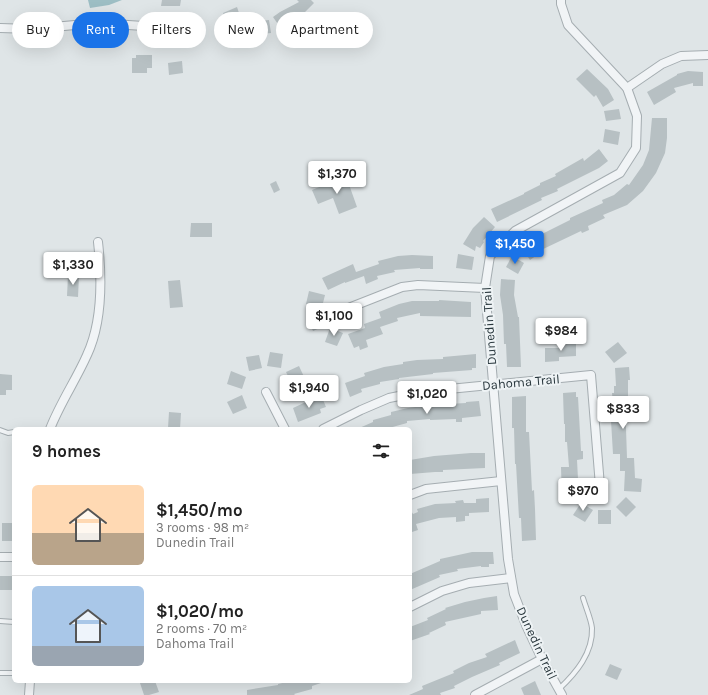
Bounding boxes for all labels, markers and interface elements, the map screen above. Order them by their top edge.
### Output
chip: Buy [12,12,64,48]
chip: Rent [72,12,129,48]
chip: Filters [137,12,206,48]
chip: New [214,12,268,48]
chip: Apartment [276,12,373,48]
pin: $1,370 [304,161,370,195]
text: $1,370 [317,166,357,181]
pin: $1,450 [482,231,548,265]
text: $1,450 [495,236,535,251]
pin: $1,330 [40,252,106,286]
text: $1,330 [52,257,94,272]
street label: Dunedin Trail [479,286,499,366]
pin: $1,100 [301,303,367,337]
text: $1,100 [315,308,353,323]
pin: $984 [537,318,585,352]
text: $984 [544,323,578,338]
street label: Dahoma Trail [481,371,561,393]
pin: $1,940 [276,375,342,409]
text: $1,940 [289,380,329,395]
pin: $1,020 [394,381,460,415]
text: $1,020 [406,386,448,401]
pin: $833 [599,396,647,430]
text: $833 [606,401,640,416]
icon: filters [370,440,392,462]
text: 9 homes [32,441,101,461]
pin: $970 [559,478,607,512]
text: $970 [567,483,599,498]
text: $1,450/mo [156,500,243,520]
icon: home [64,501,112,549]
text: 3 rooms · 98 m² [156,520,249,535]
text: Dunedin Trail [156,535,234,550]
text: $1,020/mo [156,601,244,621]
icon: home [64,602,112,650]
street label: Dunedin Trail [514,604,560,682]
text: 2 rooms · 70 m² [156,621,247,636]
text: Dahoma Trail [156,636,234,651]

